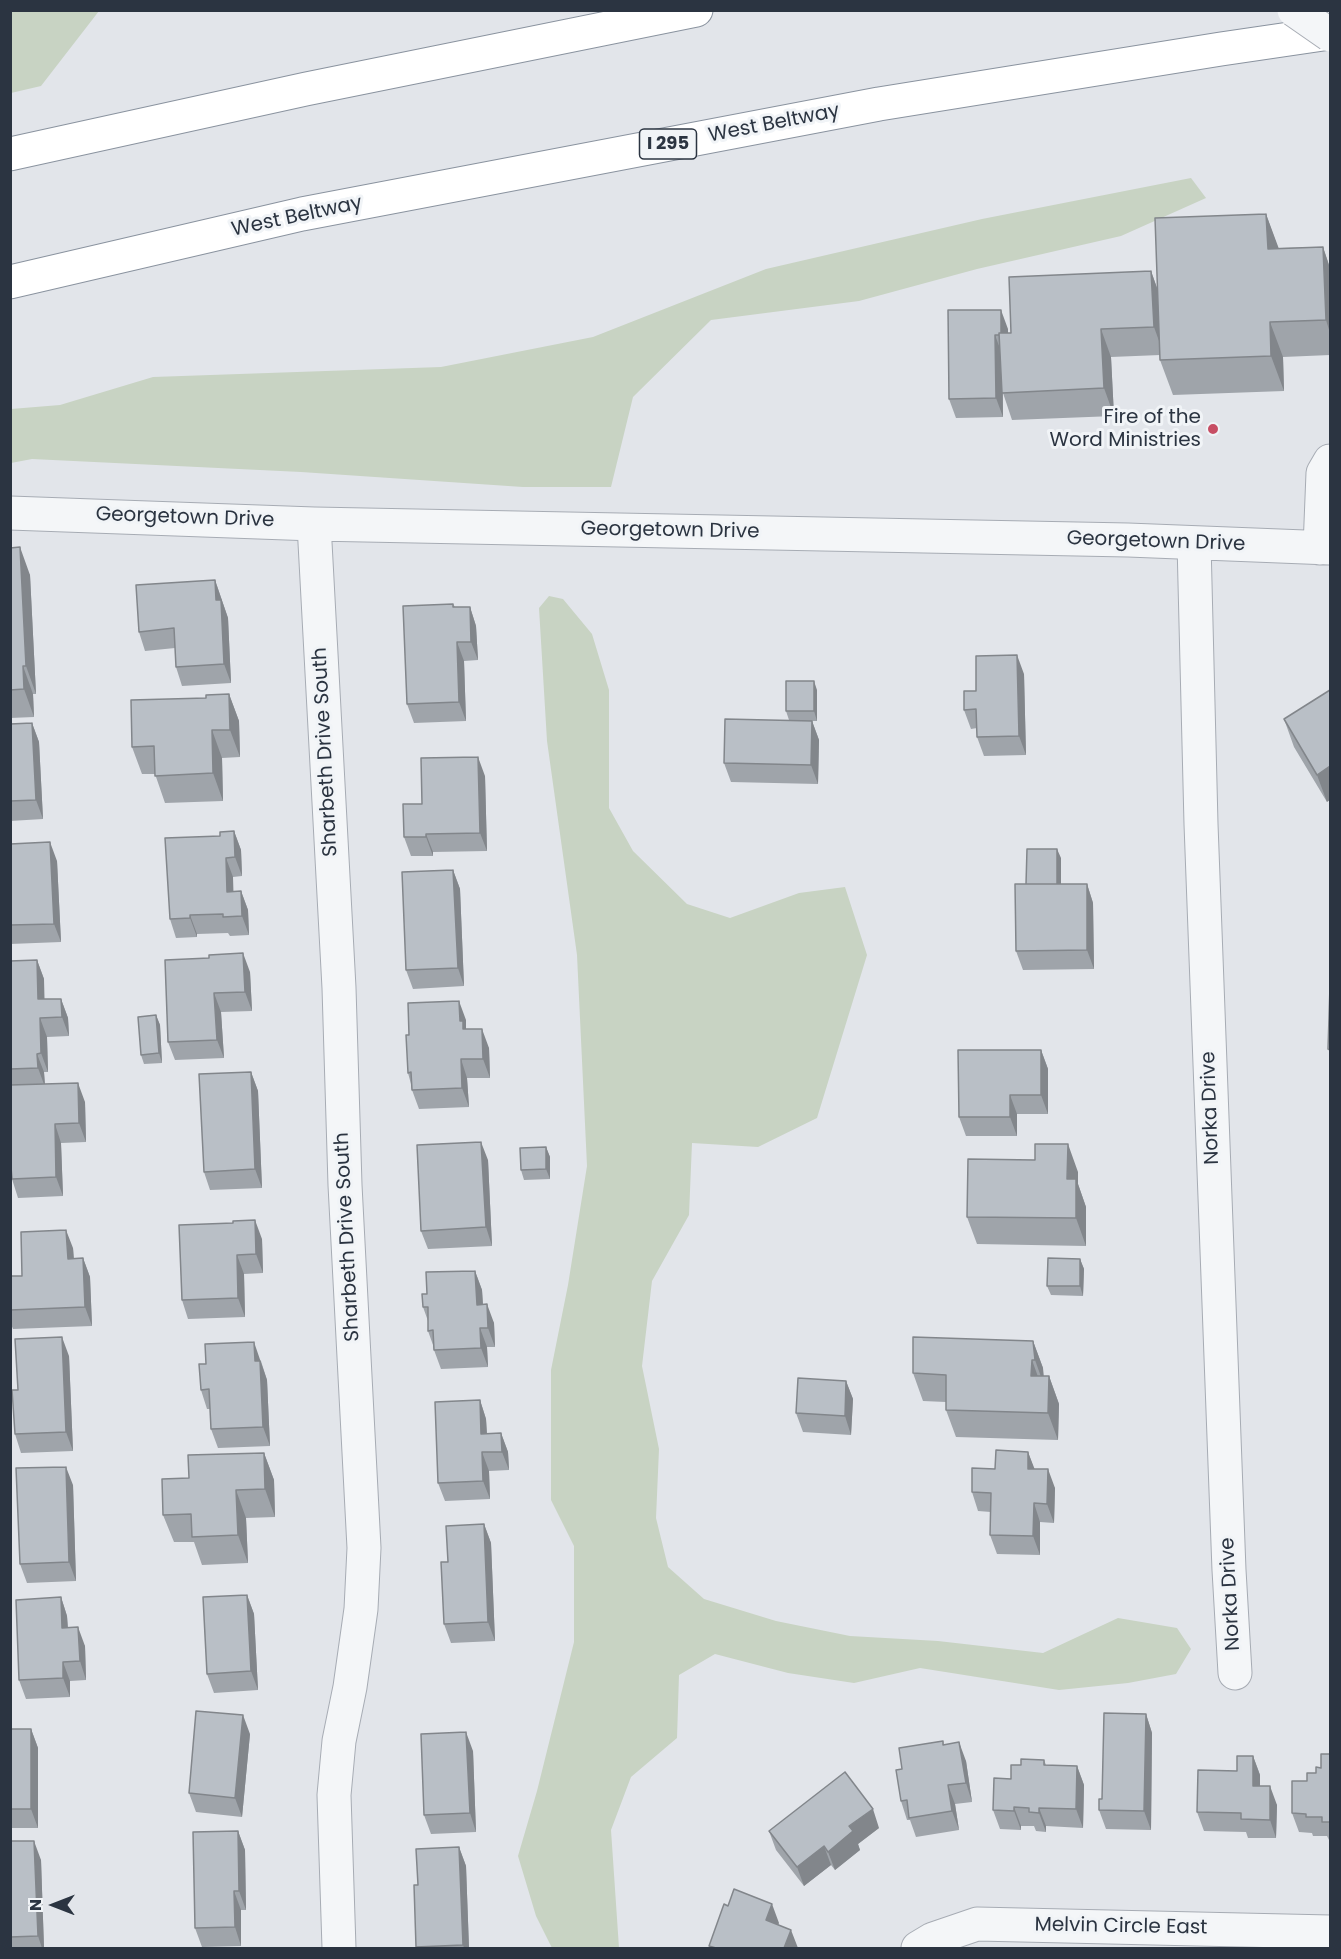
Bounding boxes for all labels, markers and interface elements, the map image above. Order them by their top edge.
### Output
street label: West Beltway [706,100,842,148]
road number: I 295 [640,129,696,159]
street label: West Beltway [229,191,365,243]
place label: Fire of the Word Ministries [1050,406,1201,453]
marker: Fire of the Word Ministries [1206,422,1220,436]
street label: Georgetown Drive [95,503,275,533]
street label: Georgetown Drive [580,517,760,545]
street label: Georgetown Drive [1066,527,1246,557]
street label: Sharbeth Drive South [309,647,343,857]
street label: Norka Drive [1197,1051,1225,1165]
street label: Sharbeth Drive South [331,1132,365,1342]
street label: Norka Drive [1216,1537,1246,1651]
north arrow [24,1875,84,1935]
text: N [24,1899,47,1911]
street label: Melvin Circle East [1034,1913,1208,1941]

